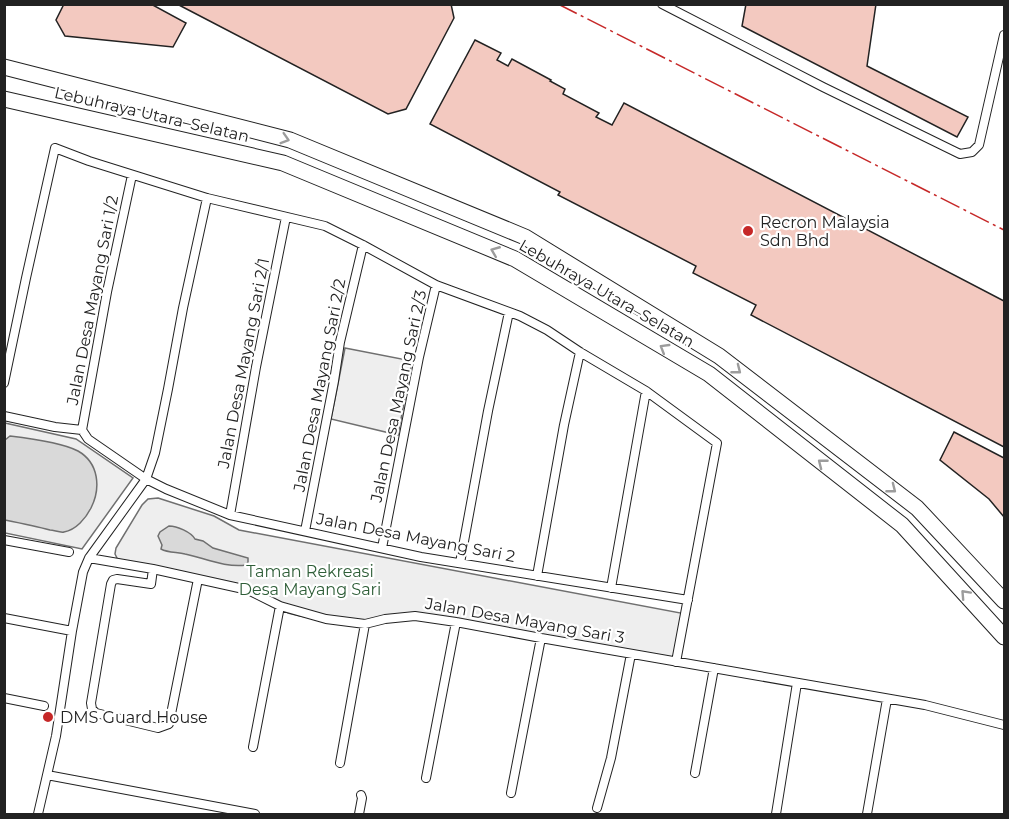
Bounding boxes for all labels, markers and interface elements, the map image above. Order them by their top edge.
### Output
street label: Lebuhraya Utara–Selatan [53,83,251,146]
one-way arrow [279,132,290,144]
street label: Jalan Desa Mayang Sari 1/2 [63,194,122,407]
place label: Recron Malaysia Sdn Bhd [760,213,890,250]
marker: Recron Malaysia Sdn Bhd [741,224,755,238]
street label: Lebuhraya Utara–Selatan [516,235,698,351]
one-way arrow [491,246,502,258]
street label: Jalan Desa Mayang Sari 2/1 [214,256,273,471]
street label: Jalan Desa Mayang Sari 2/2 [289,277,349,494]
street label: Jalan Desa Mayang Sari 2/3 [366,288,430,505]
one-way arrow [660,343,670,355]
one-way arrow [731,363,742,374]
one-way arrow [817,459,828,470]
one-way arrow [885,482,896,493]
street label: Jalan Desa Mayang Sari 2 [314,509,517,566]
park label: Taman Rekreasi Desa Mayang Sari [239,562,381,599]
one-way arrow [961,590,972,601]
street label: Jalan Desa Mayang Sari 3 [423,593,626,647]
place label: DMS Guard House [60,708,208,727]
marker: DMS Guard House [41,710,55,724]

